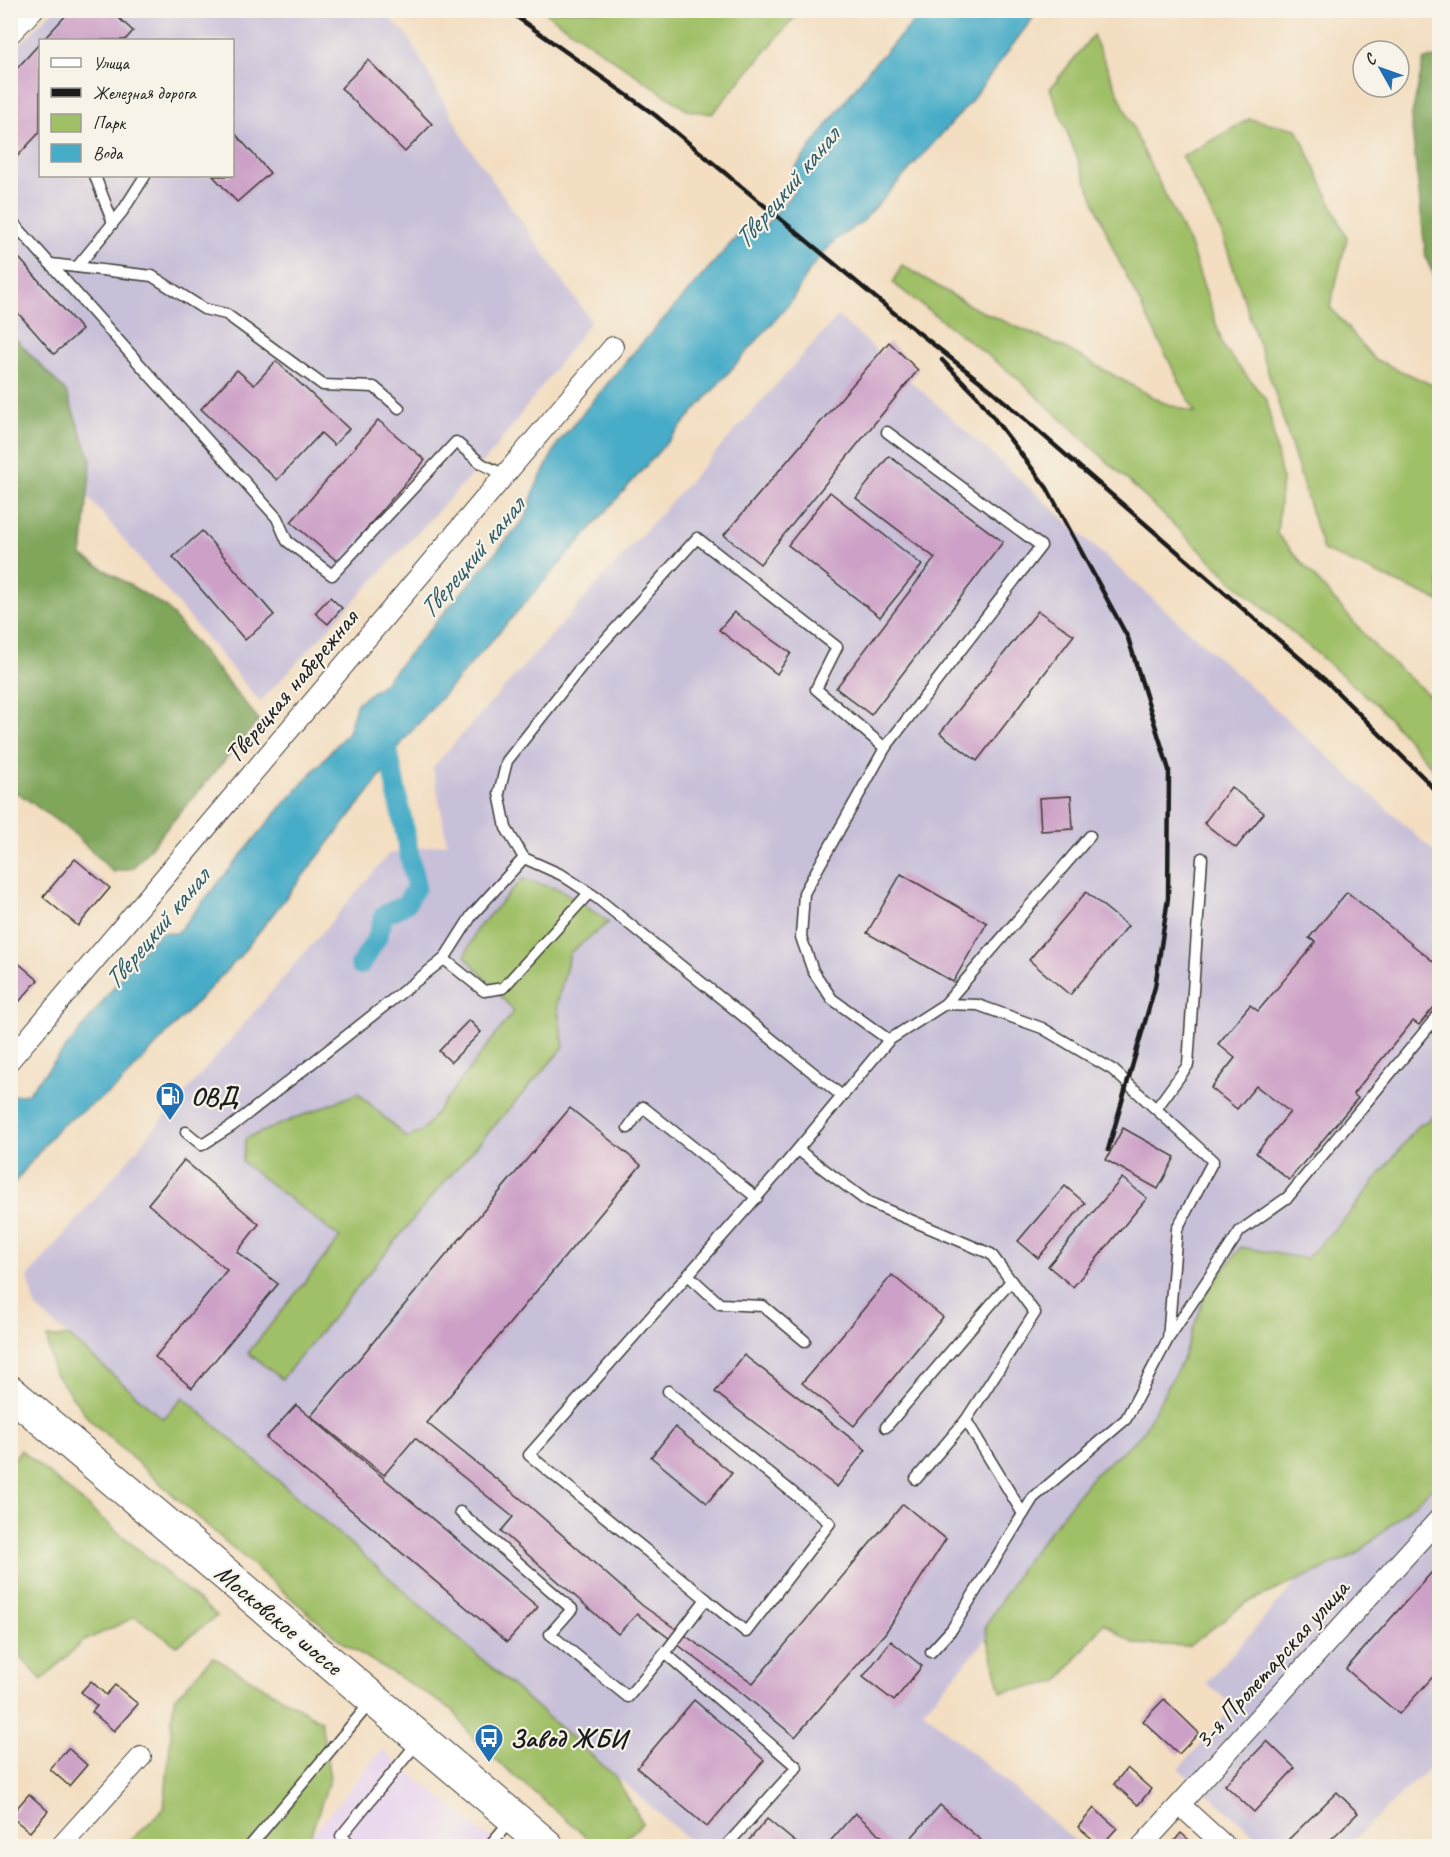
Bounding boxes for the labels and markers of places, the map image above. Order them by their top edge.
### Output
fuel station icon: ОВД [154,1080,186,1122]
place label: ОВД [191,1080,240,1113]
bus stop icon: Завод ЖБИ [473,1722,505,1764]
place label: Завод ЖБИ [510,1722,631,1755]

